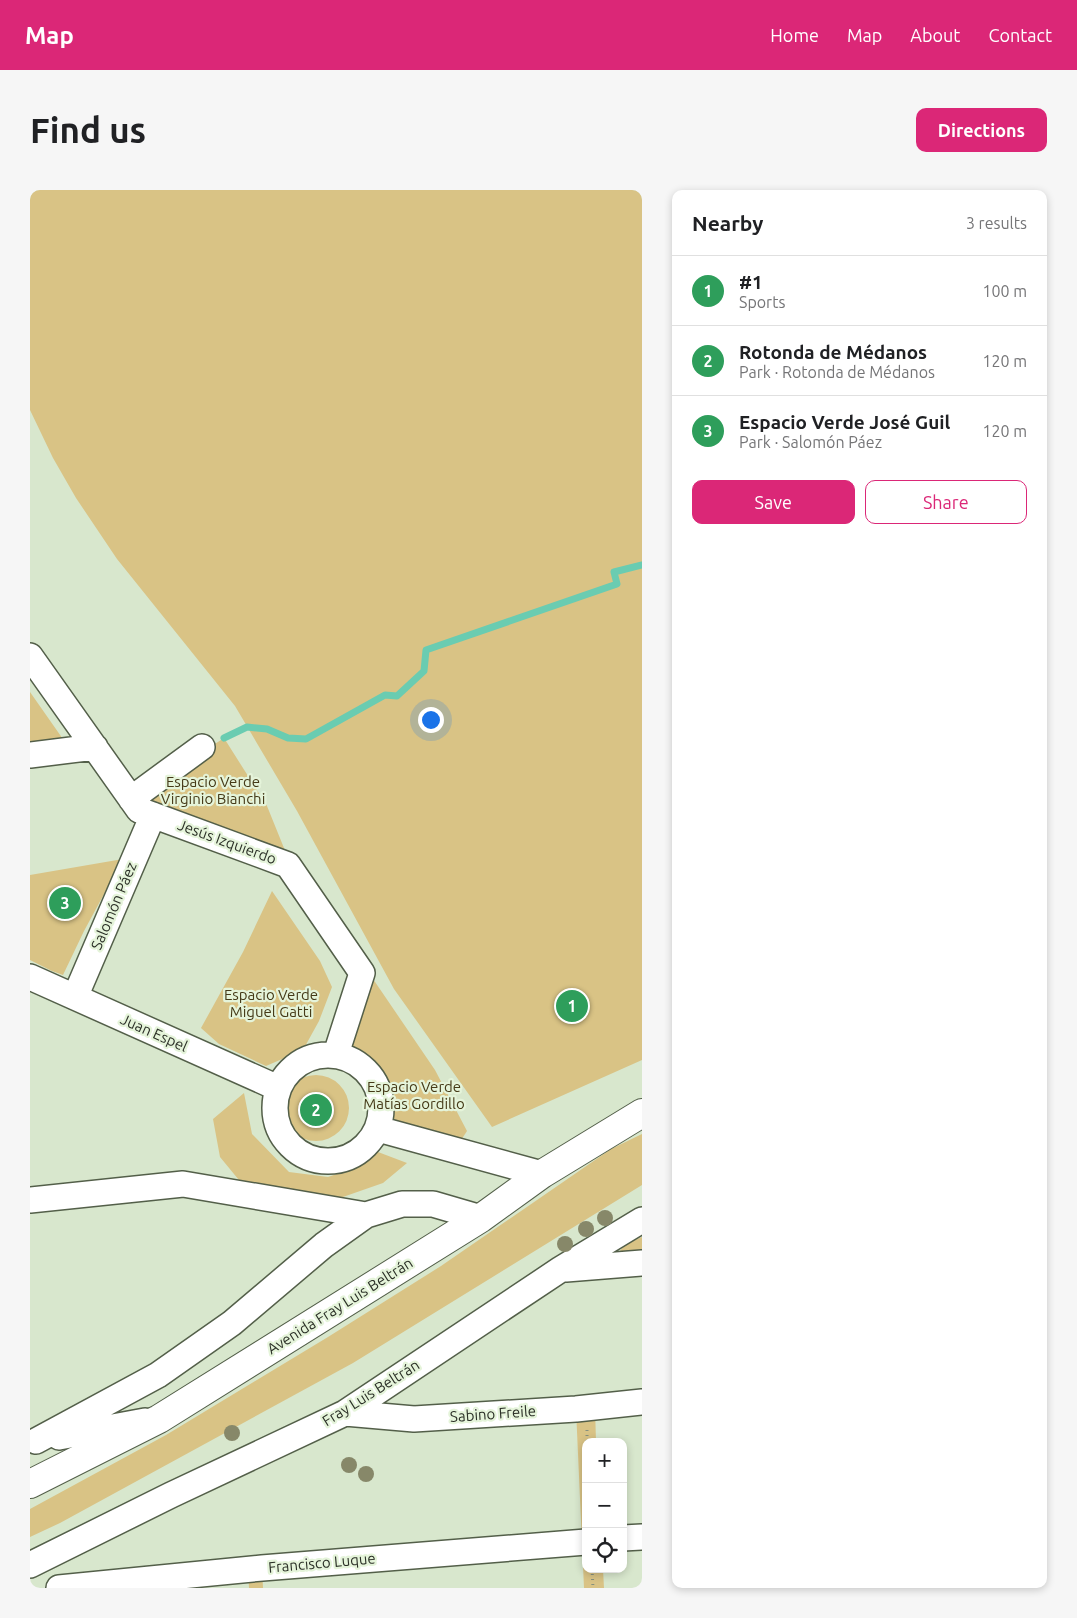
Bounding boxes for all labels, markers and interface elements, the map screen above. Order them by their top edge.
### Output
text: Map [25,22,74,49]
text: Home [770,25,819,45]
text: Map [847,25,882,45]
text: About [910,25,960,45]
text: Contact [988,25,1052,45]
button: Directions [916,108,1047,152]
text: Find us [30,110,146,150]
text: Nearby [692,211,763,235]
text: 3 results [966,214,1027,232]
text: #1 [739,271,763,293]
text: 1 [703,282,713,300]
text: 100 m [982,282,1027,300]
text: Sports [739,293,785,311]
text: Rotonda de Médanos [739,341,927,363]
text: 2 [703,352,713,370]
text: 120 m [982,352,1027,370]
text: Park · Rotonda de Médanos [739,363,935,381]
text: Espacio Verde José Guil [739,411,950,433]
text: 3 [703,422,713,440]
text: 120 m [982,422,1027,440]
text: Park · Salomón Páez [739,433,882,451]
button: Save [692,480,855,524]
button: Share [865,480,1027,524]
your location [418,707,444,733]
park label: Espacio Verde Virginio Bianchi [161,773,265,807]
street label: Jesús Izquierdo [175,816,279,867]
street label: Salomón Páez [87,859,140,952]
pin: 3 [49,884,81,922]
park label: Espacio Verde Miguel Gatti [224,986,318,1020]
pin: 1 [556,987,588,1025]
street label: Juan Espel [118,1010,190,1055]
park label: Espacio Verde Matías Gordillo [363,1078,465,1112]
pin: 2 [300,1091,332,1129]
street label: Avenida Fray Luis Beltrán [264,1254,416,1357]
street label: Fray Luis Beltrán [319,1356,422,1429]
street label: Sabino Freile [449,1402,537,1425]
map controls [582,1438,627,1573]
button: + [582,1438,627,1483]
button: − [582,1483,627,1528]
button: locate [582,1528,627,1573]
street label: Francisco Luque [268,1549,376,1576]

